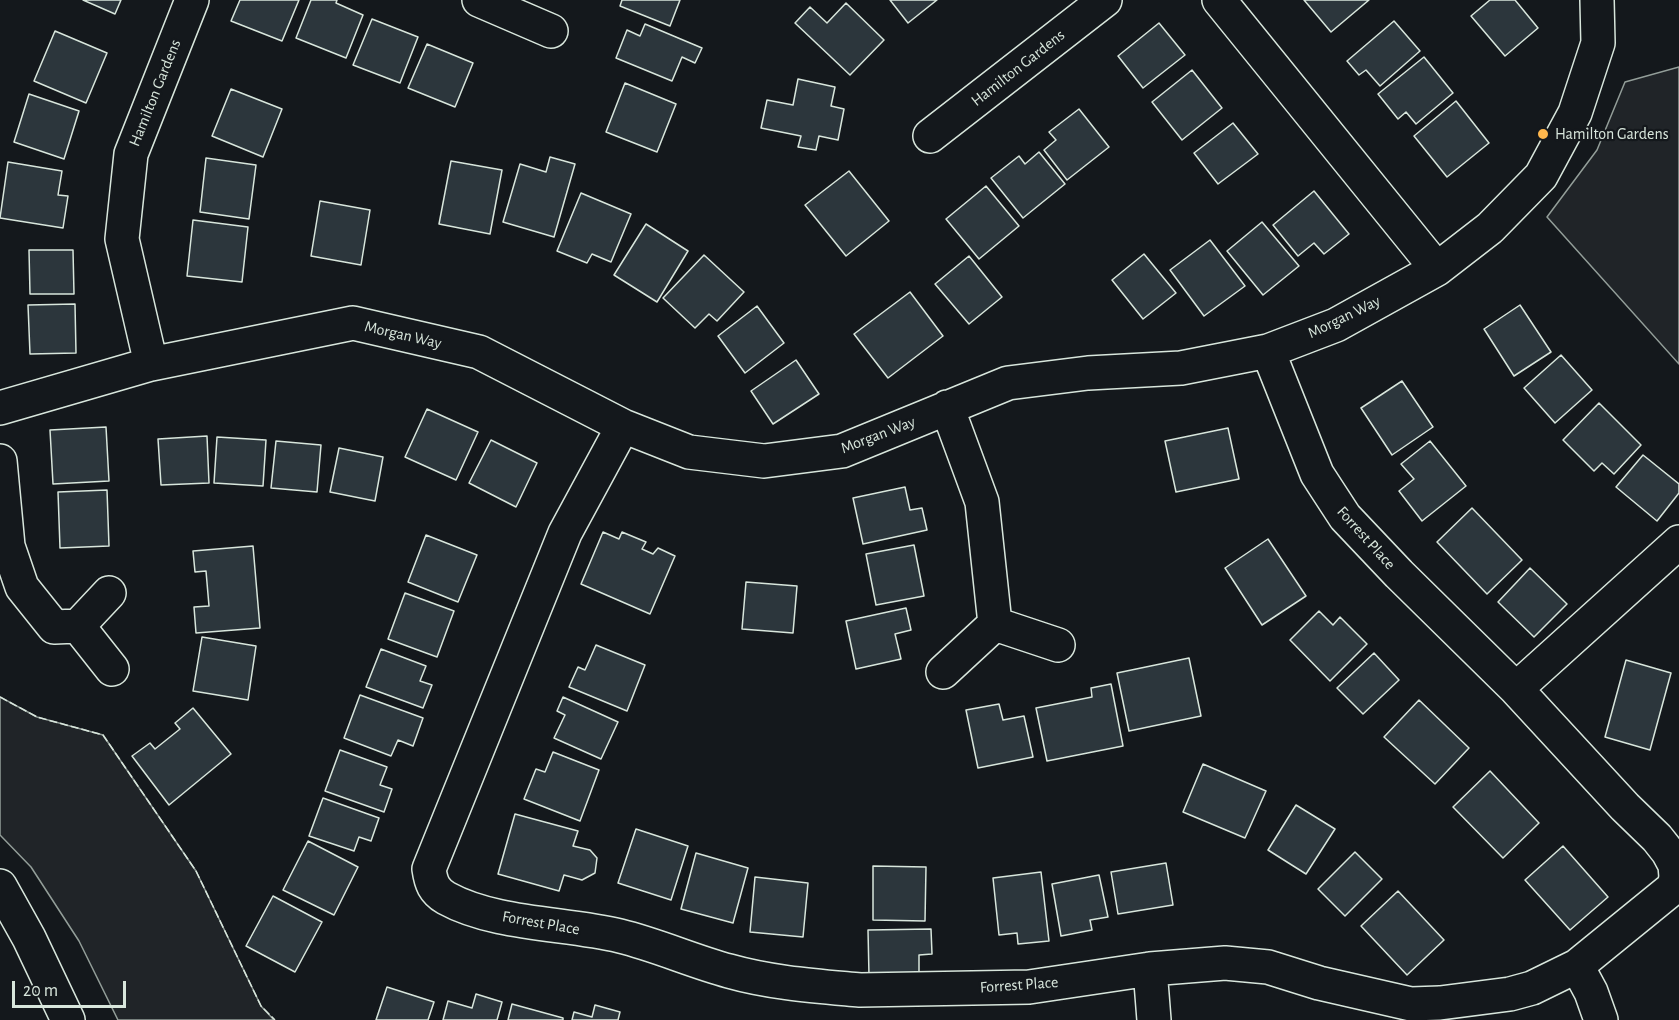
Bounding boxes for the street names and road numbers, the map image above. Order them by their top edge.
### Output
street label: Hamilton Gardens [967,25,1069,111]
street label: Hamilton Gardens [125,37,185,149]
street label: Morgan Way [1305,291,1383,343]
street label: Morgan Way [363,317,443,353]
street label: Morgan Way [838,412,918,458]
street label: Forrest Place [1333,502,1399,574]
street label: Forrest Place [501,907,581,939]
street label: Forrest Place [979,973,1059,997]

